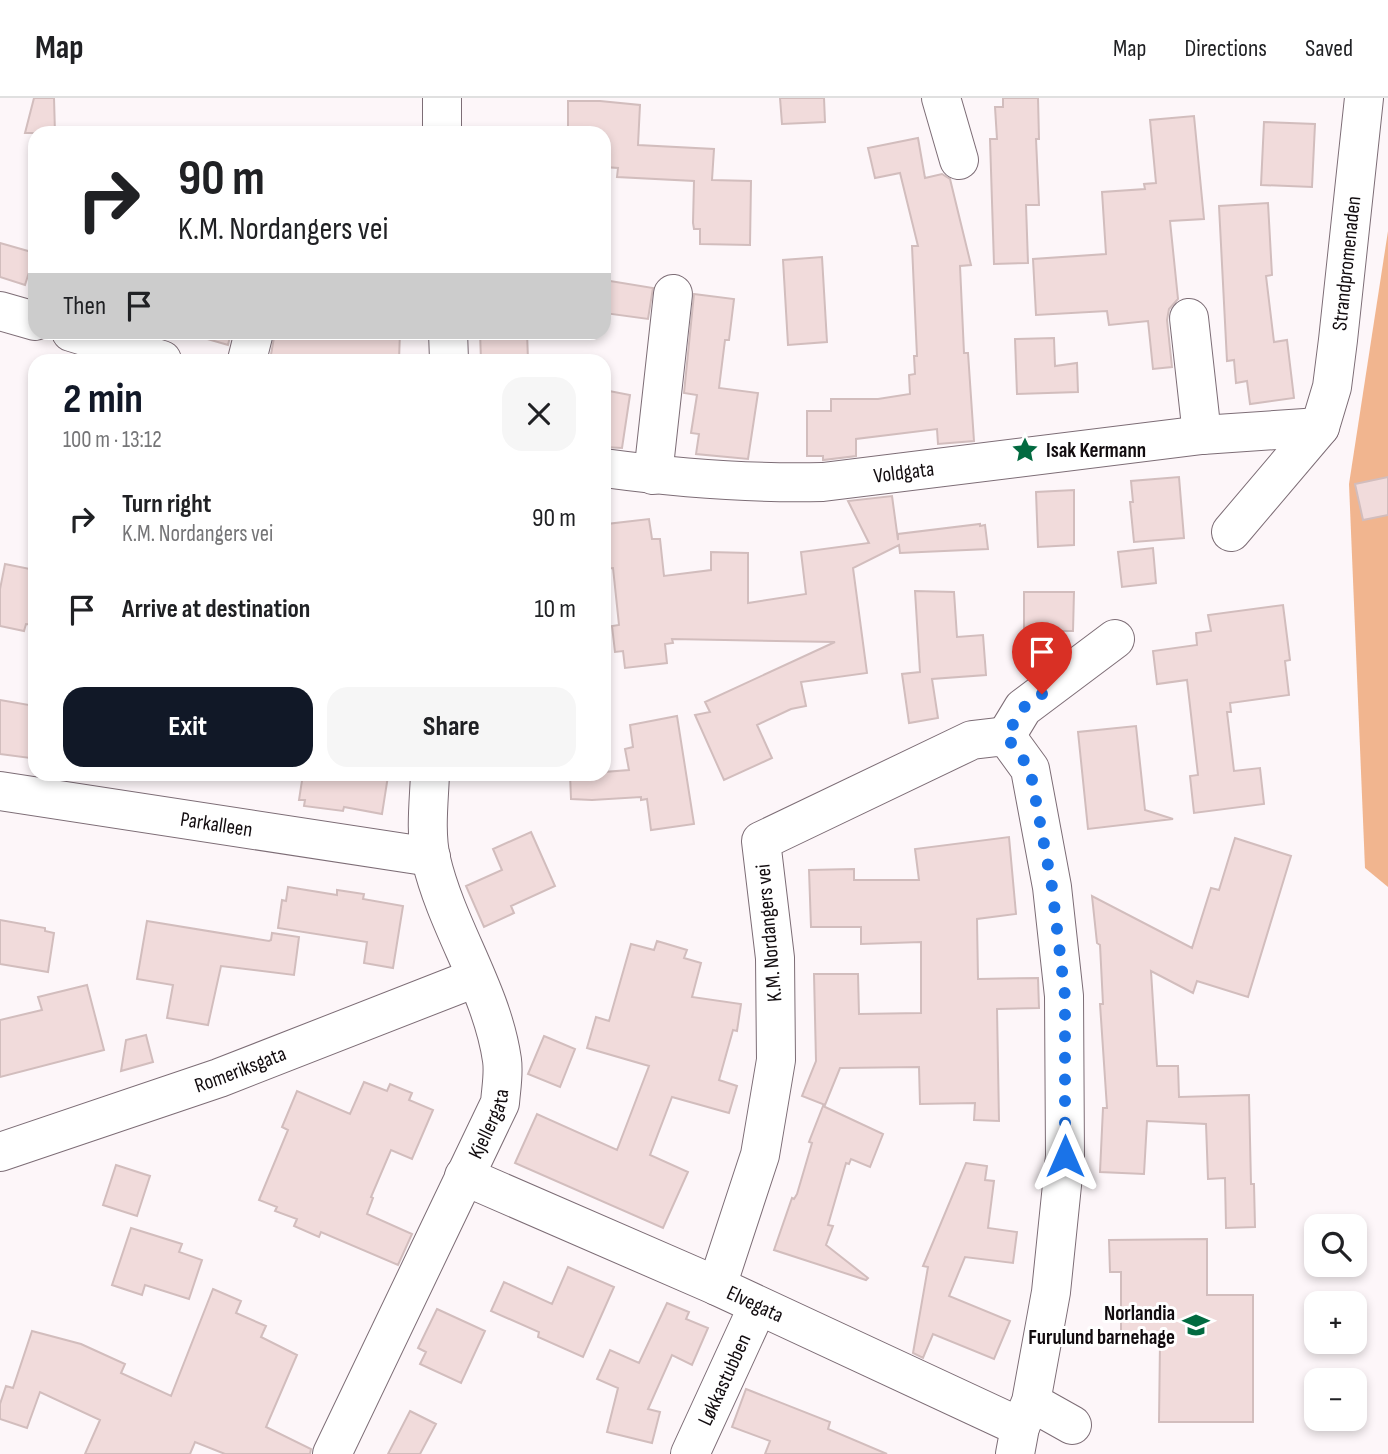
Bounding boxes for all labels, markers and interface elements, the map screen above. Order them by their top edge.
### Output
text: Map [35,28,84,68]
text: Map [1113,34,1146,63]
text: Directions [1184,34,1267,63]
text: Saved [1305,34,1353,63]
text: 90 m [178,150,265,209]
icon: right [63,154,154,245]
street label: Strandpromenaden [1327,195,1366,332]
text: K.M. Nordangers vei [178,210,389,249]
icon: arrive [120,287,158,325]
text: Then [63,291,106,322]
text: 2 min [63,374,143,425]
button: close [502,377,576,451]
text: 100 m · 13:12 [63,426,162,454]
place icon: Isak Kermann [1010,435,1040,465]
place label: Isak Kermann [1046,438,1146,463]
street label: Voldgata [872,456,935,488]
text: Turn right [122,489,211,520]
icon: right [63,500,101,538]
text: 90 m [532,503,576,534]
text: K.M. Nordangers vei [122,520,273,548]
icon: arrive [63,591,101,629]
text: Arrive at destination [122,594,310,625]
text: 10 m [534,594,576,625]
pin [1012,622,1072,694]
icon: arrive [1023,633,1061,671]
button: Exit [63,687,313,767]
button: Share [327,687,576,767]
street label: Parkalleen [179,806,254,842]
street label: K.M. Nordangers vei [751,863,787,1003]
street label: Romeriksgata [191,1041,289,1098]
street label: Kjellergata [463,1088,514,1163]
position arrow [1028,1119,1102,1193]
map controls [1304,1214,1367,1431]
button: search [1304,1214,1367,1277]
street label: Elvegata [723,1280,787,1328]
button: + [1304,1291,1367,1354]
place label: Norlandia Furulund barnehage [1028,1301,1175,1350]
school or university icon: Norlandia Furulund barnehage [1181,1310,1211,1340]
street label: Løkkastubben [692,1330,756,1429]
button: − [1304,1368,1367,1431]

